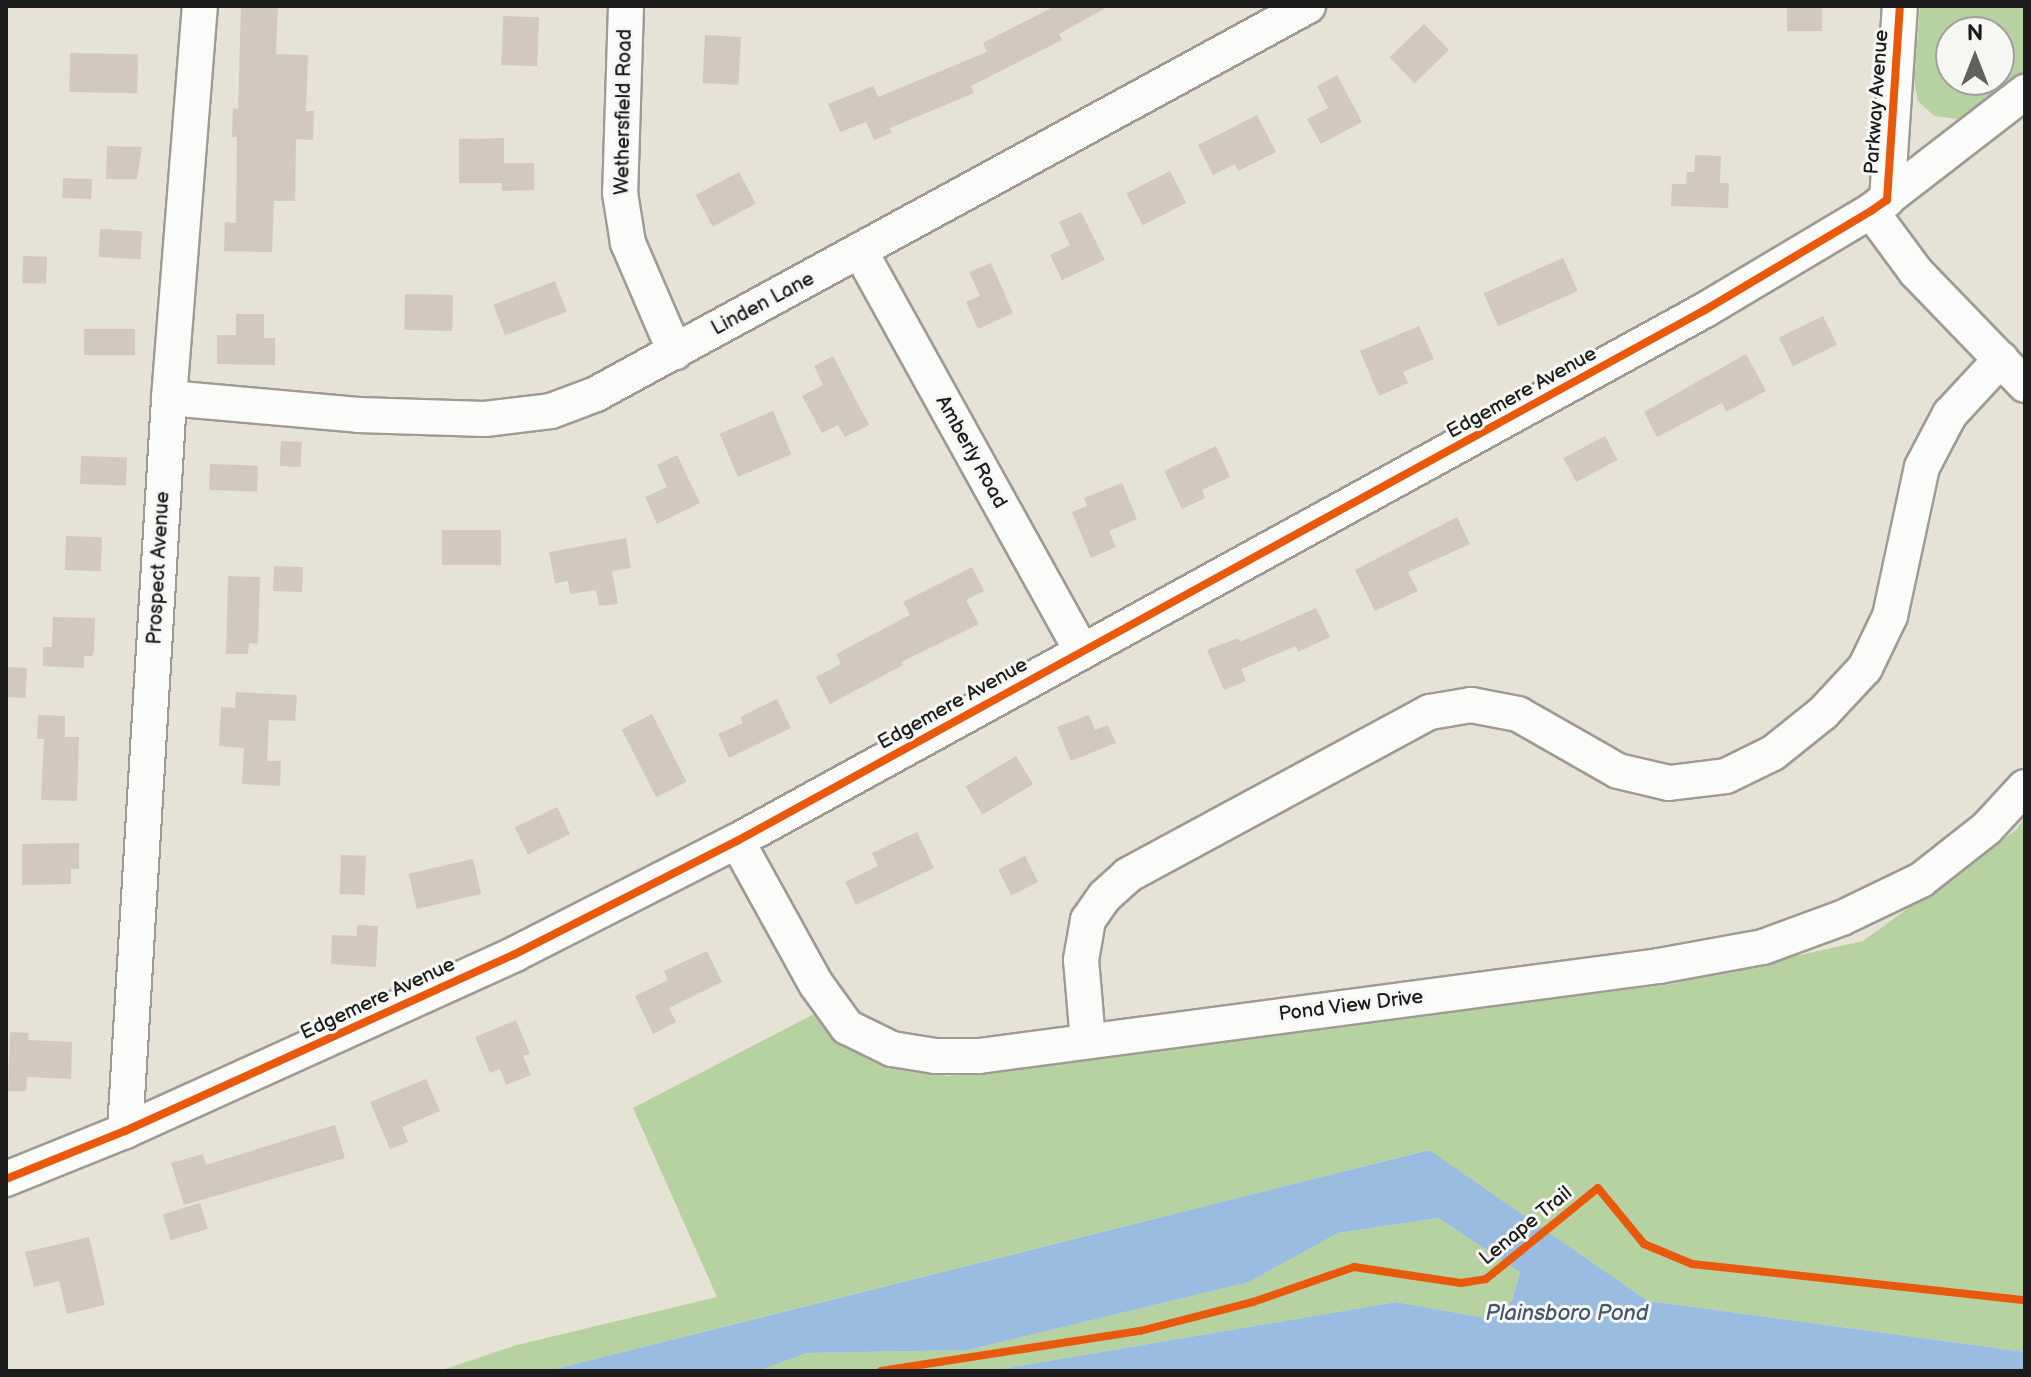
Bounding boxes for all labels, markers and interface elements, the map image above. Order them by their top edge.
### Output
north arrow [1935,16,2015,96]
text: N [1967,20,1983,47]
street label: Parkway Avenue [1860,28,1894,176]
street label: Wethersfield Road [611,29,637,195]
street label: Linden Lane [708,267,818,341]
street label: Edgemere Avenue [1443,342,1601,444]
street label: Amberly Road [930,391,1012,513]
street label: Prospect Avenue [143,491,175,645]
street label: Edgemere Avenue [874,653,1032,755]
street label: Edgemere Avenue [297,953,459,1045]
street label: Pond View Drive [1277,985,1425,1027]
street label: Lenape Trail [1475,1181,1577,1271]
water label: Plainsboro Pond [1486,1301,1648,1327]

